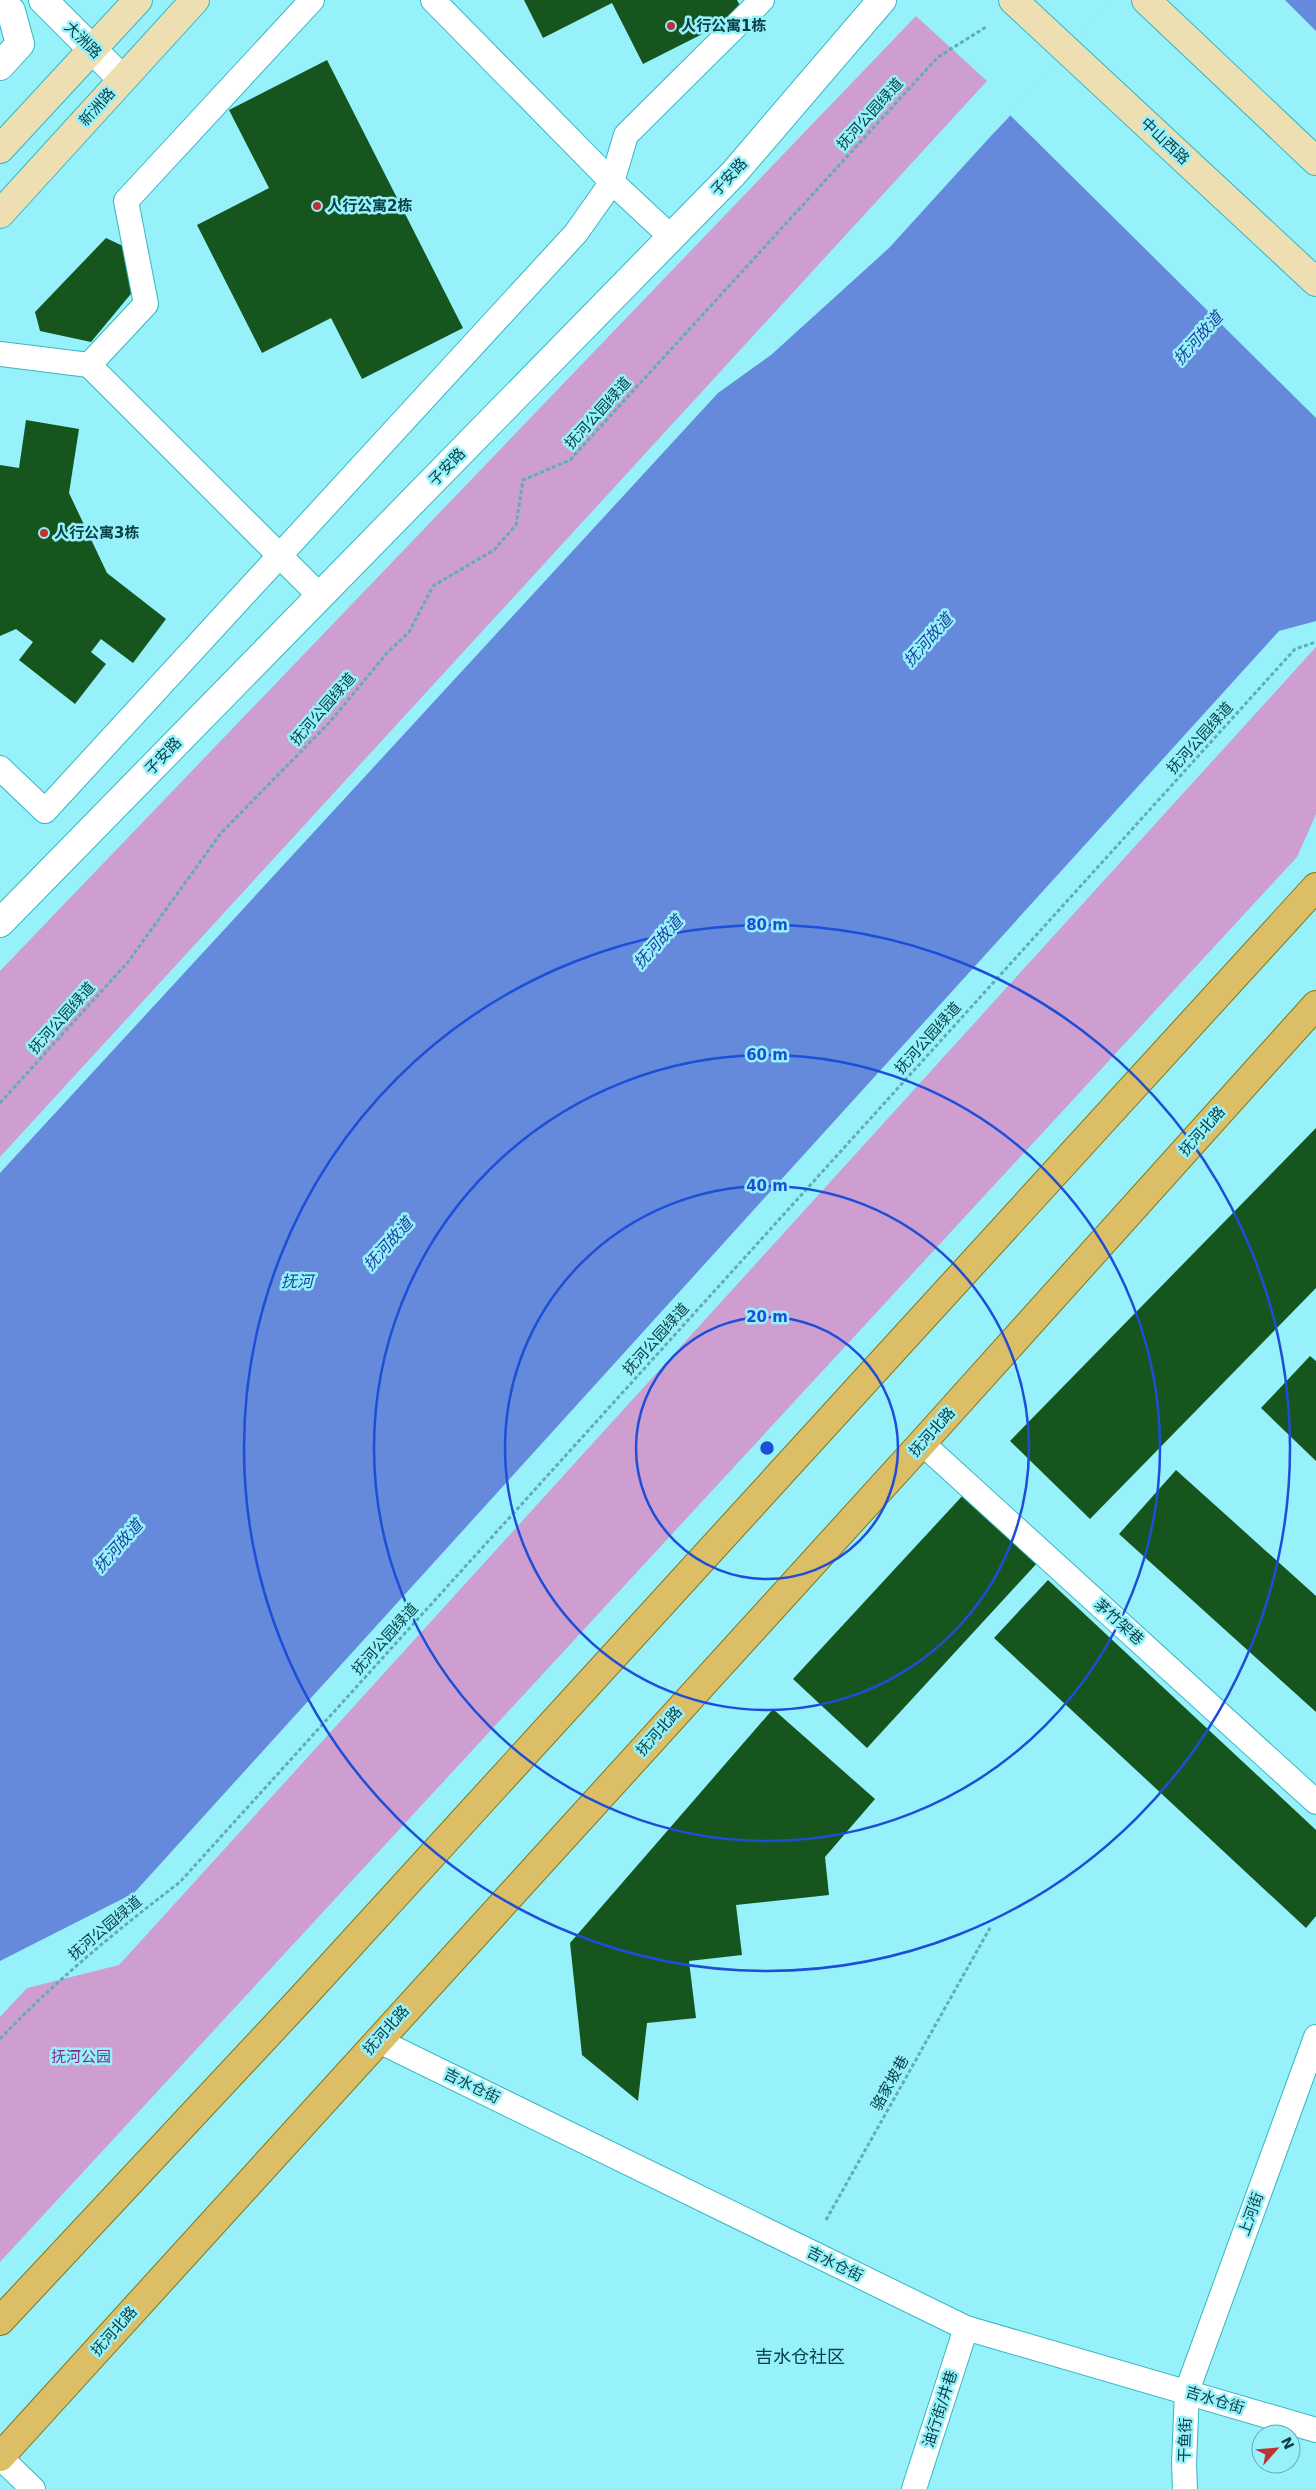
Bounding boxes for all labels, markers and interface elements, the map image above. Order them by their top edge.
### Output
place label: 人行公寓1栋 [681,17,766,35]
street label: 大洲路 [61,18,105,62]
marker: 人行公寓1栋 [665,20,677,32]
street label: 抚河公园绿道 [833,75,907,153]
street label: 新洲路 [75,84,119,130]
street label: 中山西路 [1137,114,1193,168]
street label: 子安路 [707,154,751,200]
place label: 人行公寓2栋 [327,197,412,215]
marker: 人行公寓2栋 [311,200,323,212]
water label: 抚河故道 [1170,306,1228,368]
street label: 抚河公园绿道 [561,374,635,452]
street label: 子安路 [425,445,469,489]
place label: 人行公寓3栋 [54,524,139,542]
marker: 人行公寓3栋 [38,527,50,539]
water label: 抚河故道 [900,608,958,670]
street label: 抚河公园绿道 [287,669,359,749]
street label: 抚河公园绿道 [1163,699,1237,777]
street label: 子安路 [141,734,185,778]
water label: 抚河故道 [630,910,688,972]
text: 80 m [746,916,788,934]
street label: 抚河公园绿道 [25,979,99,1057]
street label: 抚河公园绿道 [891,999,965,1077]
text: 60 m [746,1046,788,1064]
street label: 抚河北路 [1175,1103,1229,1159]
text: 40 m [746,1177,788,1195]
water label: 抚河故道 [360,1212,418,1274]
water label: 抚河 [281,1272,316,1291]
street label: 抚河公园绿道 [619,1300,693,1378]
text: 20 m [746,1308,788,1326]
street label: 抚河北路 [905,1404,959,1460]
centre of rings [758,1439,776,1457]
water label: 抚河故道 [90,1514,148,1576]
street label: 茅竹架巷 [1091,1595,1147,1649]
street label: 抚河公园绿道 [348,1600,422,1678]
street label: 抚河北路 [632,1703,686,1759]
street label: 抚河公园绿道 [65,1892,145,1964]
street label: 抚河北路 [359,2002,413,2058]
park label: 抚河公园 [51,2048,111,2066]
street label: 骆家坡巷 [868,2052,912,2114]
street label: 吉水仓街 [441,2065,503,2107]
street label: 上河街 [1235,2190,1267,2238]
street label: 吉水仓街 [804,2243,866,2285]
street label: 抚河北路 [87,2303,141,2359]
district label: 吉水仓社区 [755,2346,845,2367]
street label: 油行街/井巷 [919,2368,961,2450]
street label: 吉水仓街 [1184,2383,1246,2417]
street label: 干鱼街 [1175,2417,1195,2463]
north arrow [1251,2424,1301,2474]
text: N [1278,2434,1297,2452]

